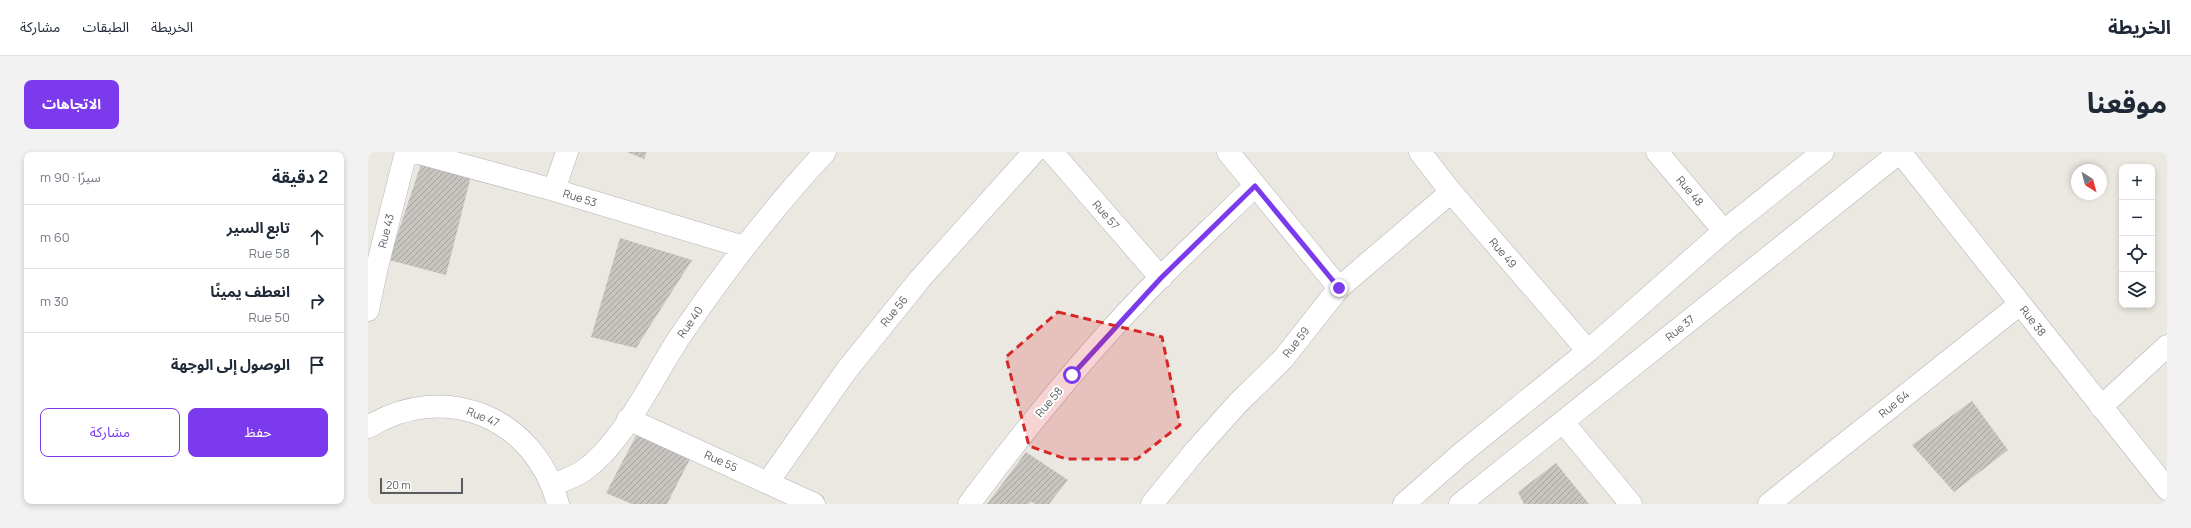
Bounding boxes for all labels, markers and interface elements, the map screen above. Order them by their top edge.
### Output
text: الخريطة [2108,14,2171,40]
text: مشاركة [20,17,60,36]
text: الطبقات [82,17,129,36]
text: الخريطة [151,17,193,36]
button: الاتجاهات [24,80,119,129]
text: موقعنا [2087,83,2167,121]
north arrow [2071,164,2107,200]
map controls [2119,164,2155,308]
button: + [2119,164,2155,200]
text: 2 دقيقة [272,165,328,188]
text: سيرًا · 90 m [40,168,101,186]
street label: Rue 48 [1673,172,1707,209]
street label: Rue 53 [561,185,599,210]
street label: Rue 57 [1090,197,1123,232]
button: − [2119,200,2155,236]
street label: Rue 43 [374,212,397,250]
text: تابع السير [227,217,290,238]
icon: ahead [306,226,328,248]
text: 60 m [40,228,70,246]
street label: Rue 49 [1486,234,1521,271]
button: locate [2119,236,2155,272]
text: Rue 58 [249,244,290,262]
button: layers [2119,272,2155,308]
route end [1330,279,1348,297]
text: انعطف يمينًا [210,281,290,302]
icon: right [306,290,328,312]
text: 30 m [40,292,69,310]
street label: Rue 56 [877,292,911,329]
street label: Rue 38 [2017,302,2050,339]
street label: Rue 40 [673,303,706,340]
text: Rue 50 [248,308,290,326]
street label: Rue 37 [1662,311,1698,344]
street label: Rue 59 [1279,323,1312,360]
text: الوصول إلى الوجهة [171,354,290,375]
icon: arrive [306,354,328,376]
route start [1063,366,1081,384]
street label: Rue 58 [1032,384,1066,420]
street label: Rue 64 [1875,387,1912,421]
street label: Rue 47 [465,403,502,430]
button: مشاركة [40,408,180,457]
button: حفظ [188,408,328,457]
street label: Rue 55 [702,447,740,474]
scale bar [380,476,463,495]
text: 20 m [386,477,411,492]

